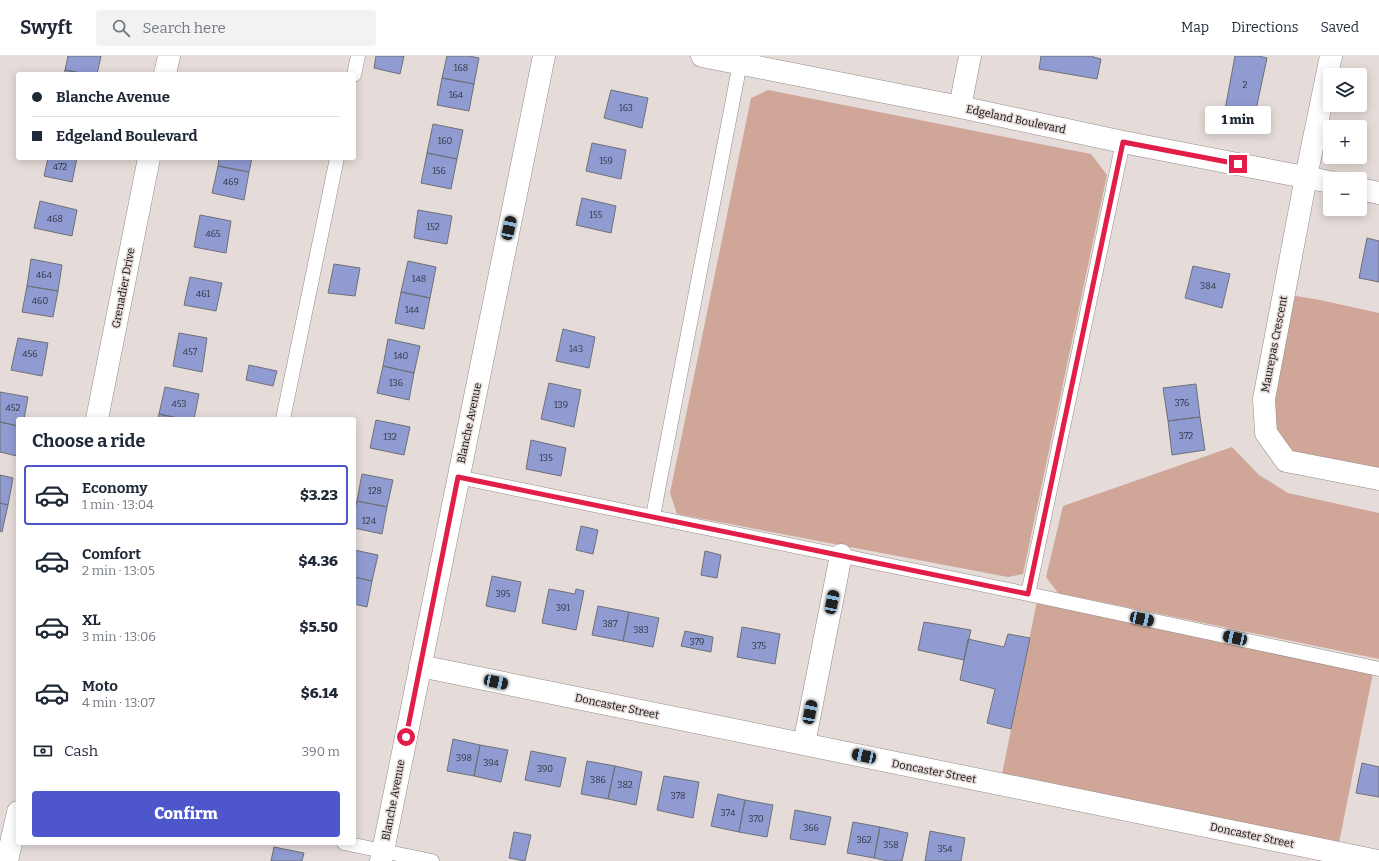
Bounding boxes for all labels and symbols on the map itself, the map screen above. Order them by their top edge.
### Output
house number: 168 [454,63,468,73]
house number: 2 [1243,80,1248,90]
house number: 164 [449,90,464,100]
house number: 163 [619,103,633,113]
street label: Edgeland Boulevard [965,103,1067,137]
callout: 1 min [1205,106,1271,134]
house number: 160 [438,136,453,146]
route end [1229,155,1247,173]
house number: 159 [599,156,613,166]
house number: 472 [53,162,67,172]
house number: 156 [432,166,446,176]
house number: 469 [223,177,239,187]
house number: 155 [589,210,603,220]
house number: 468 [47,214,63,224]
car [501,215,517,241]
house number: 152 [426,222,440,232]
house number: 465 [205,229,221,239]
street label: Grenadier Drive [109,247,138,329]
house number: 464 [36,270,53,280]
house number: 148 [412,274,426,284]
house number: 384 [1200,281,1217,291]
house number: 461 [196,289,210,299]
street label: Maurepas Crescent [1259,295,1290,394]
house number: 460 [32,296,48,306]
house number: 144 [405,305,420,315]
house number: 143 [569,344,583,354]
house number: 457 [183,347,198,357]
house number: 456 [22,349,38,359]
house number: 140 [394,351,409,361]
house number: 136 [389,378,403,388]
street label: Blanche Avenue [455,382,484,465]
house number: 376 [1175,398,1189,408]
house number: 453 [172,399,186,409]
house number: 139 [554,400,568,410]
house number: 452 [6,403,21,413]
house number: 372 [1179,431,1193,441]
house number: 132 [383,432,397,442]
house number: 135 [539,453,553,463]
house number: 128 [368,486,382,496]
house number: 124 [362,516,377,526]
house number: 395 [495,589,511,599]
car [824,589,840,615]
house number: 391 [556,603,570,613]
car [1129,611,1155,627]
house number: 387 [602,619,618,629]
house number: 383 [633,625,649,635]
car [1222,630,1248,646]
house number: 379 [690,637,704,647]
house number: 375 [752,641,766,651]
car [483,674,509,690]
street label: Doncaster Street [574,691,660,722]
car [802,699,818,725]
route start [397,728,415,746]
car [851,748,877,764]
house number: 398 [456,753,472,763]
street label: Doncaster Street [891,757,977,786]
house number: 394 [483,758,500,768]
street label: Blanche Avenue [379,759,408,842]
house number: 390 [537,764,553,774]
house number: 386 [590,775,606,785]
house number: 382 [617,780,633,790]
house number: 378 [671,791,685,801]
house number: 374 [721,808,736,818]
house number: 370 [748,814,764,824]
street label: Doncaster Street [1209,820,1295,851]
house number: 366 [803,823,819,833]
house number: 362 [856,835,872,845]
house number: 358 [883,840,899,850]
house number: 354 [937,844,953,854]

